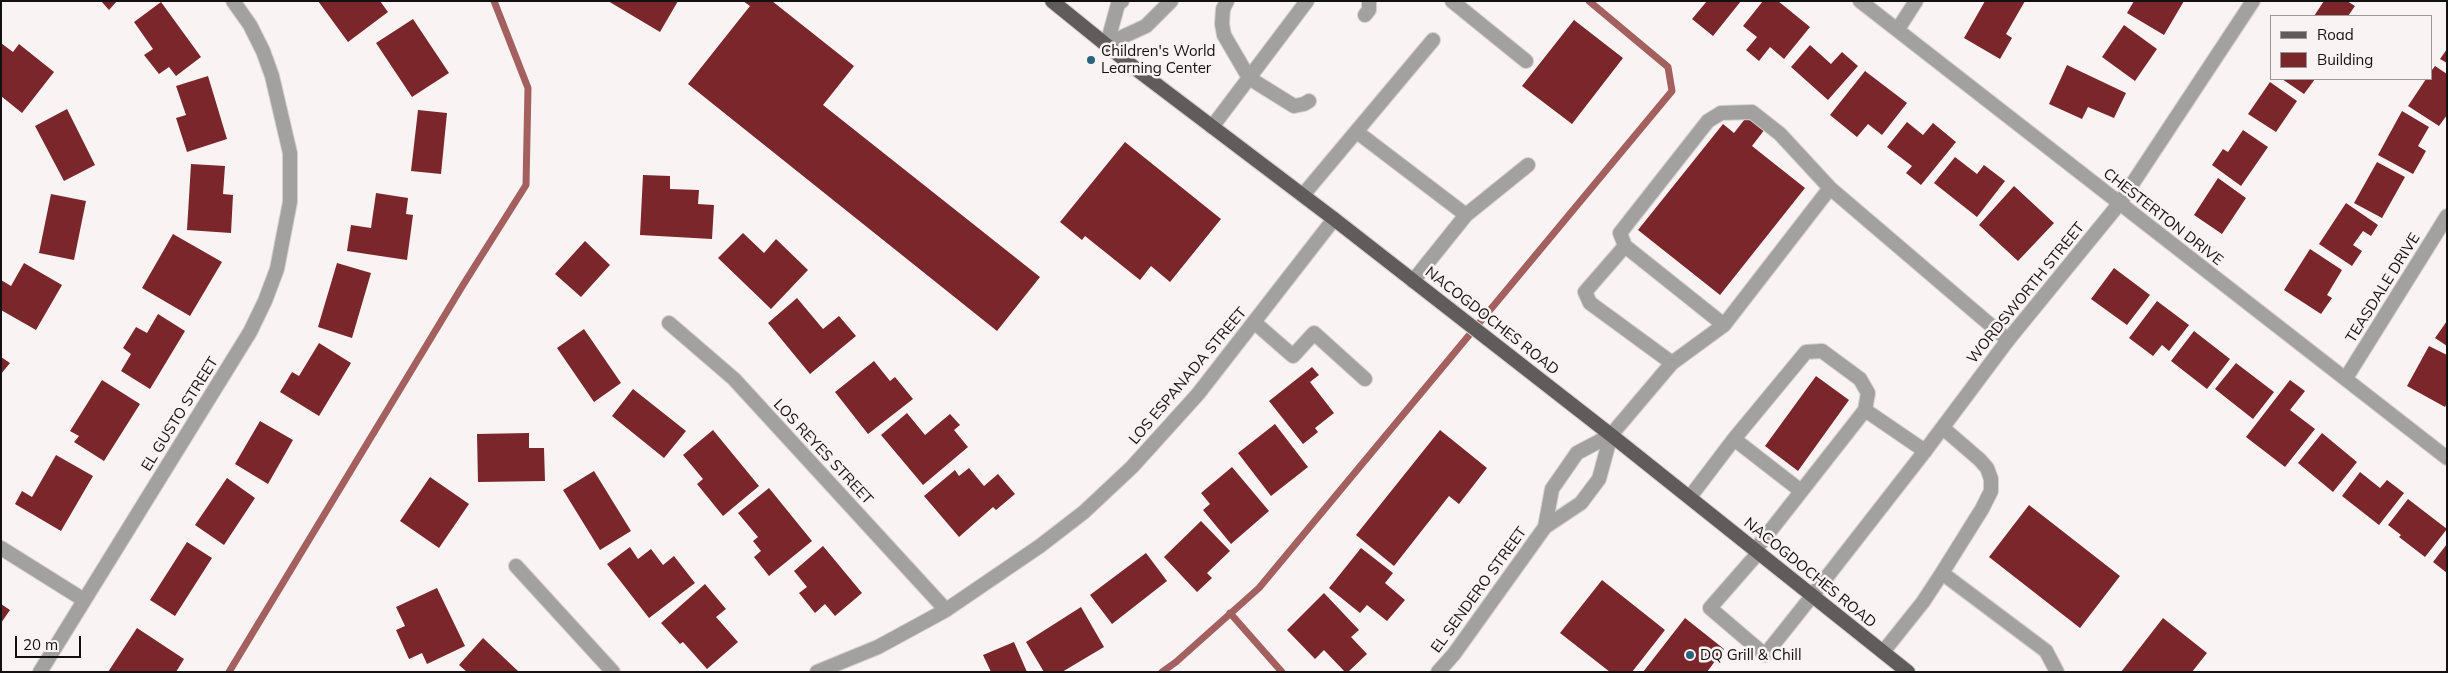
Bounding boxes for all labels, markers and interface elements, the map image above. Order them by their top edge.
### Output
legend [2270,15,2433,80]
text: Road [2317,25,2354,44]
place label: Children's World Learning Center [1101,42,1216,77]
text: Building [2317,50,2373,69]
marker: Children's World Learning Center [1085,54,1097,66]
street label: CHESTERTON DRIVE [2099,165,2227,269]
street label: WORDSWORTH STREET [1964,219,2088,367]
street label: TEASDALE DRIVE [2342,230,2424,346]
street label: NACOGDOCHES ROAD [1421,263,1563,379]
street label: LOS ESPANADA STREET [1125,304,1251,448]
street label: EL GUSTO STREET [138,354,222,474]
street label: LOS REYES STREET [769,395,877,509]
street label: NACOGDOCHES ROAD [1740,514,1880,632]
street label: EL SENDERO STREET [1427,524,1531,656]
scale bar [18,626,84,658]
text: 20 m [23,635,58,654]
place label: DQ Grill & Chill [1700,646,1801,664]
marker: DQ Grill & Chill [1684,649,1696,661]

